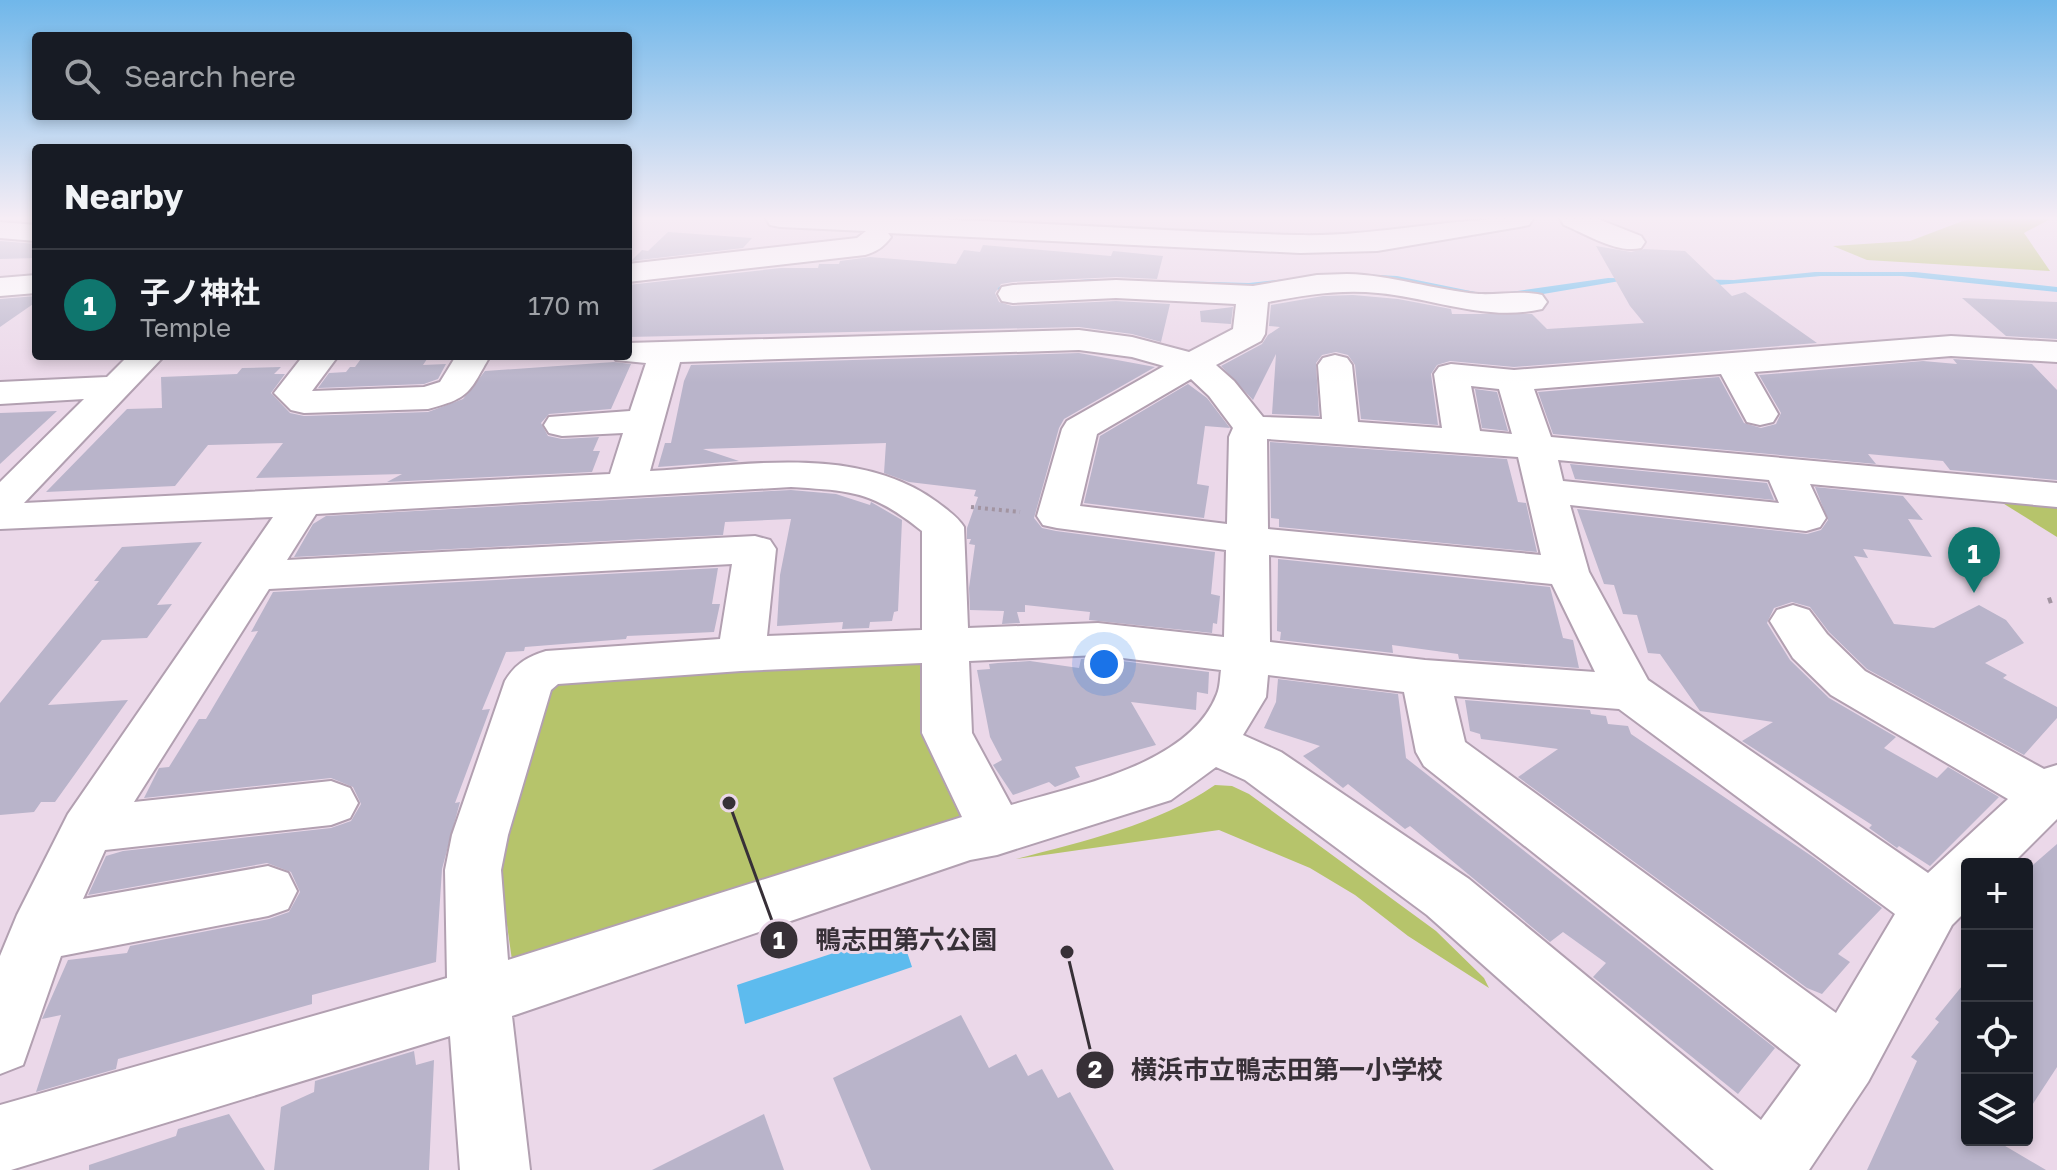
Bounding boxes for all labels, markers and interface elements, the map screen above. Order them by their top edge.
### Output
search box [32,32,632,120]
icon: search [60,54,104,98]
text: Search here [124,58,296,94]
text: Nearby [64,176,184,216]
text: 子ノ神社 [140,274,260,310]
text: 1 [83,290,97,321]
text: 170 m [528,290,600,321]
text: Temple [140,312,231,343]
pin: 1 [1948,527,2000,593]
your location [1084,644,1124,684]
map controls [1961,858,2033,1146]
button: + [1961,858,2033,930]
callout: 鴨志田第六公園 [759,915,1013,965]
text: 鴨志田第六公園 [815,924,997,955]
text: 1 [773,925,785,954]
button: − [1961,930,2033,1002]
button: locate [1961,1002,2033,1074]
callout: 横浜市立鴨志田第一小学校 [1075,1045,1459,1095]
text: 2 [1088,1054,1102,1083]
text: 横浜市立鴨志田第一小学校 [1131,1054,1443,1085]
button: layers [1961,1074,2033,1146]

